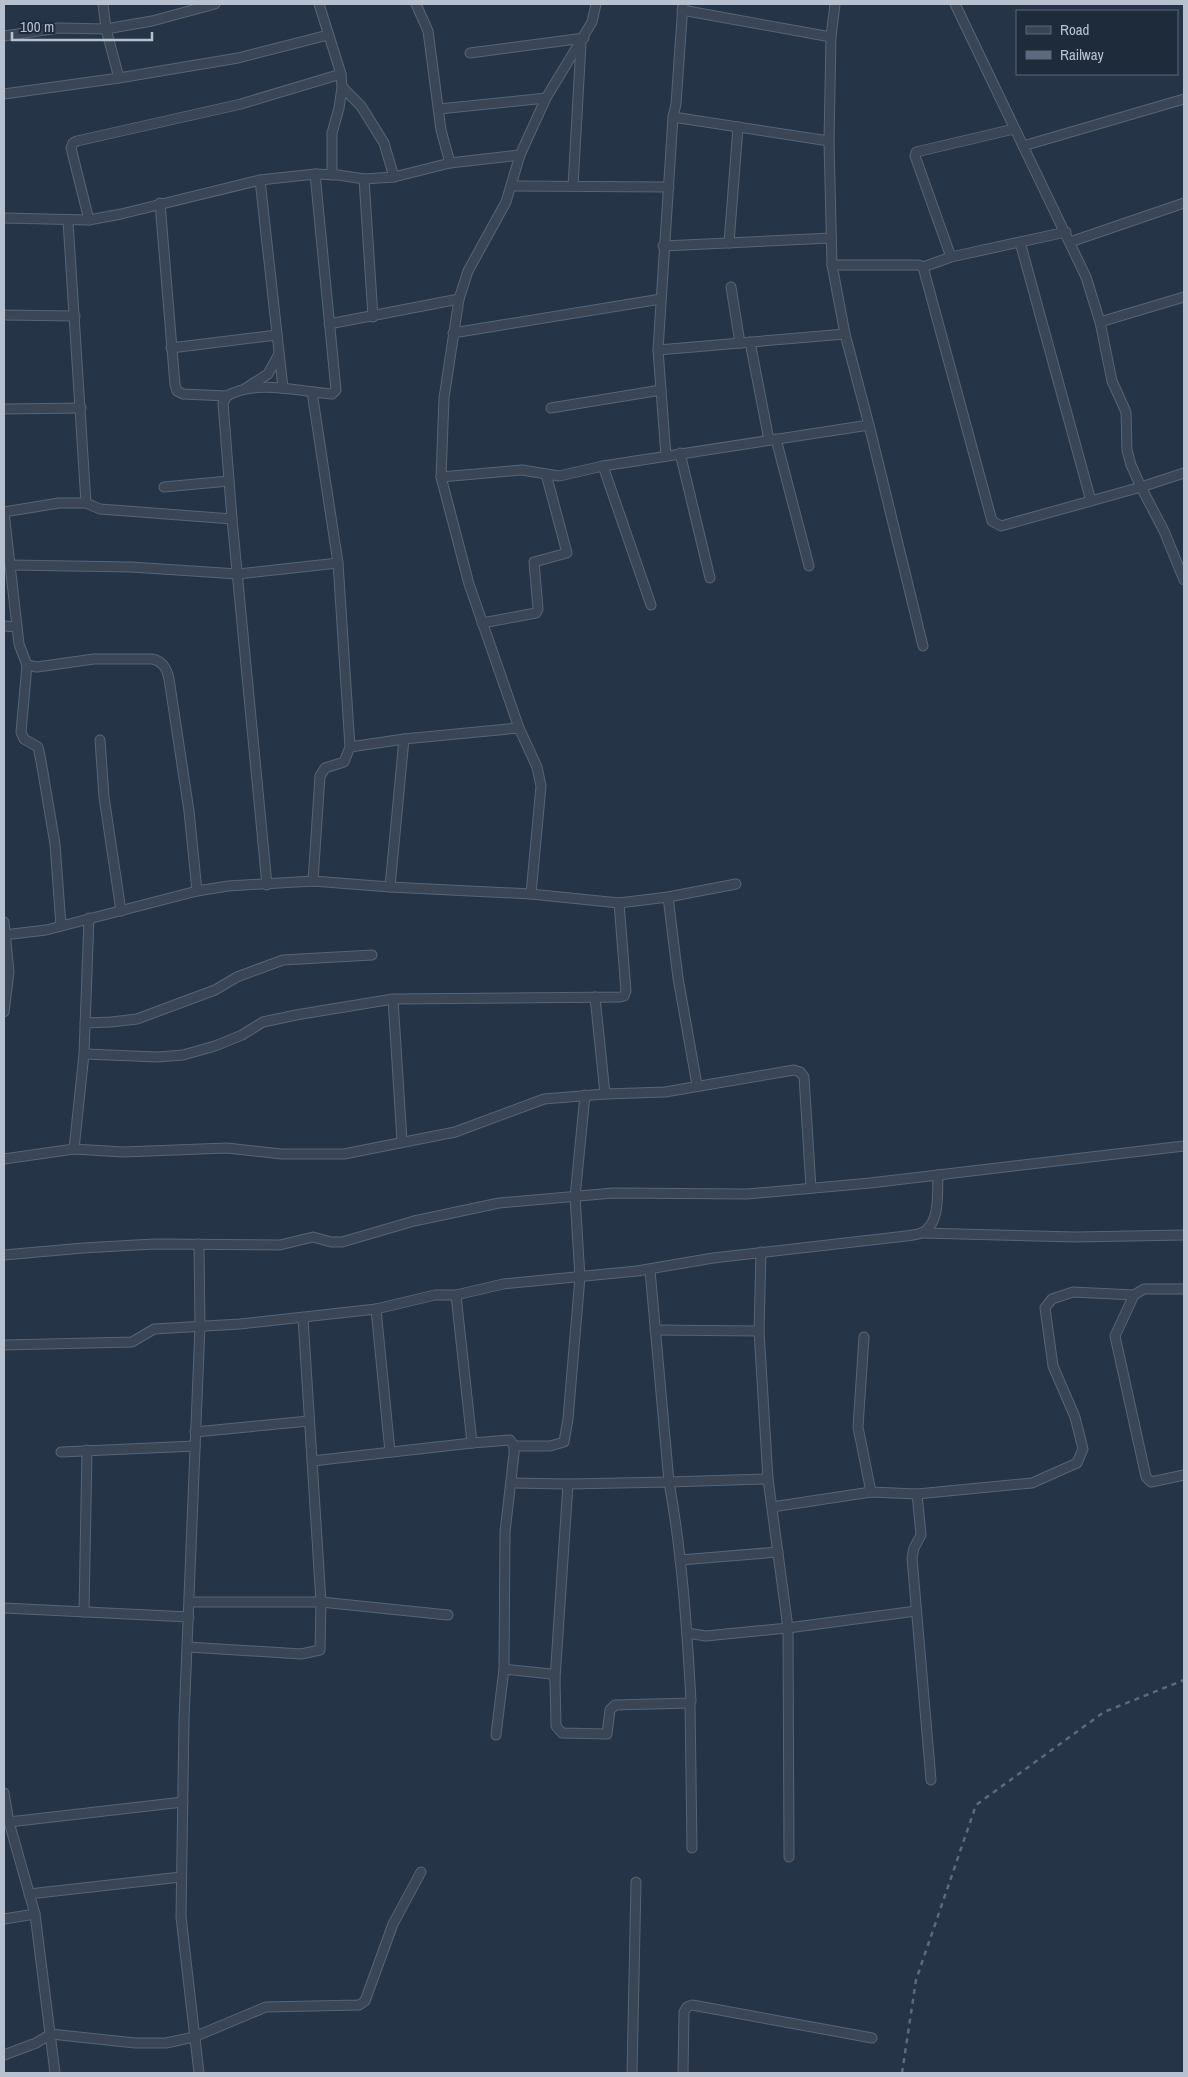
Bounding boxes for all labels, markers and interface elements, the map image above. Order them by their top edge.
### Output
scale bar [12,10,152,42]
legend [1016,10,1178,75]
text: 100 m [20,16,54,37]
text: Road [1060,19,1089,40]
text: Railway [1060,44,1105,65]

